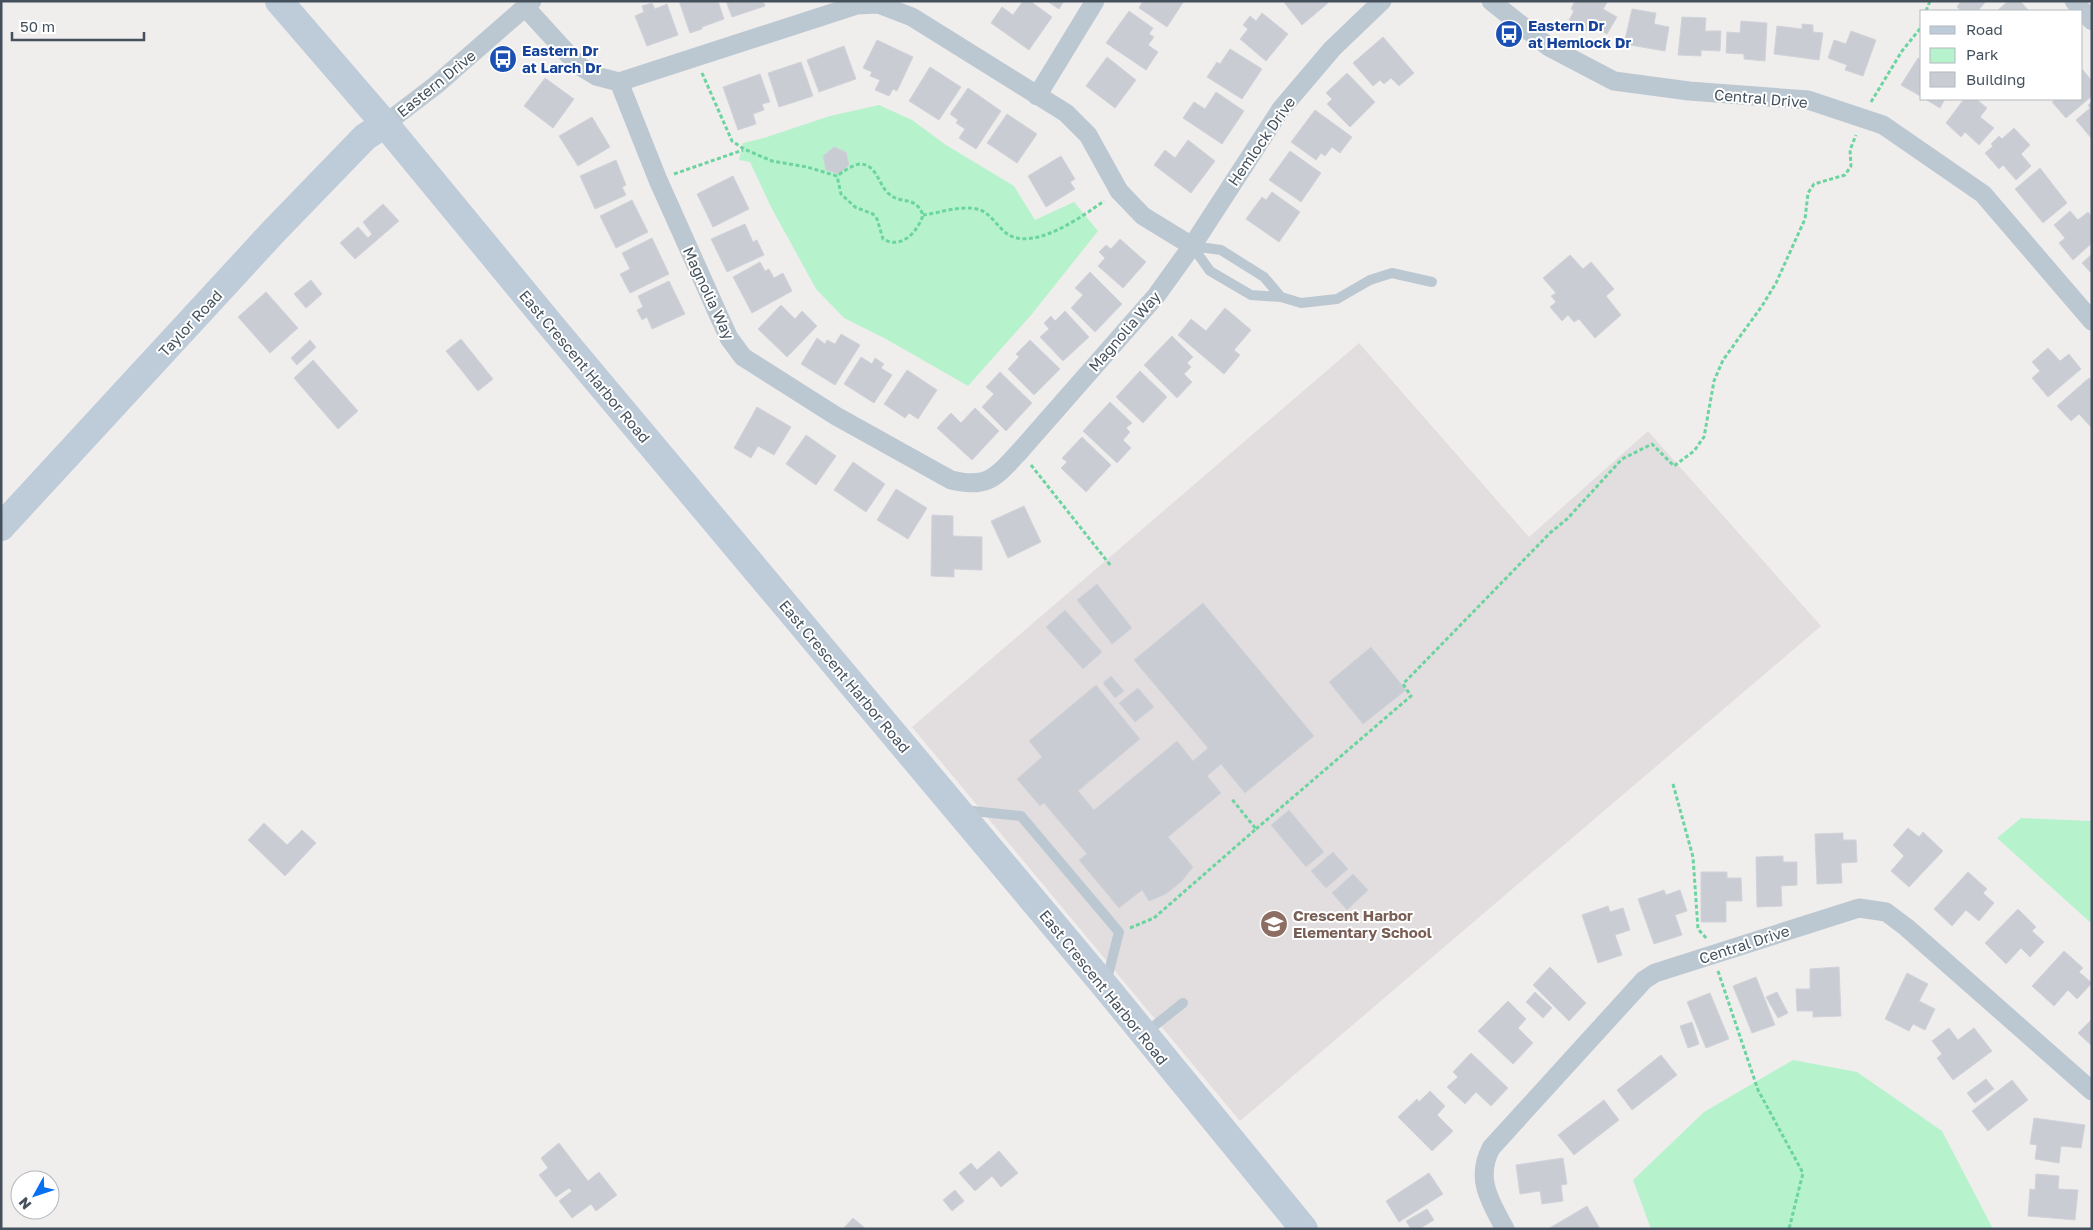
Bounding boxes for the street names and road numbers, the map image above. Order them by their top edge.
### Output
street label: Eastern Drive [393,46,479,120]
street label: Central Drive [1713,85,1809,111]
street label: Hemlock Drive [1224,93,1299,189]
street label: Magnolia Way [680,244,739,343]
street label: Taylor Road [155,286,225,360]
street label: East Crescent Harbor Road [516,286,654,446]
street label: Magnolia Way [1084,287,1164,375]
street label: East Crescent Harbor Road [776,596,914,756]
street label: East Crescent Harbor Road [1036,906,1172,1068]
street label: Central Drive [1697,921,1792,967]

